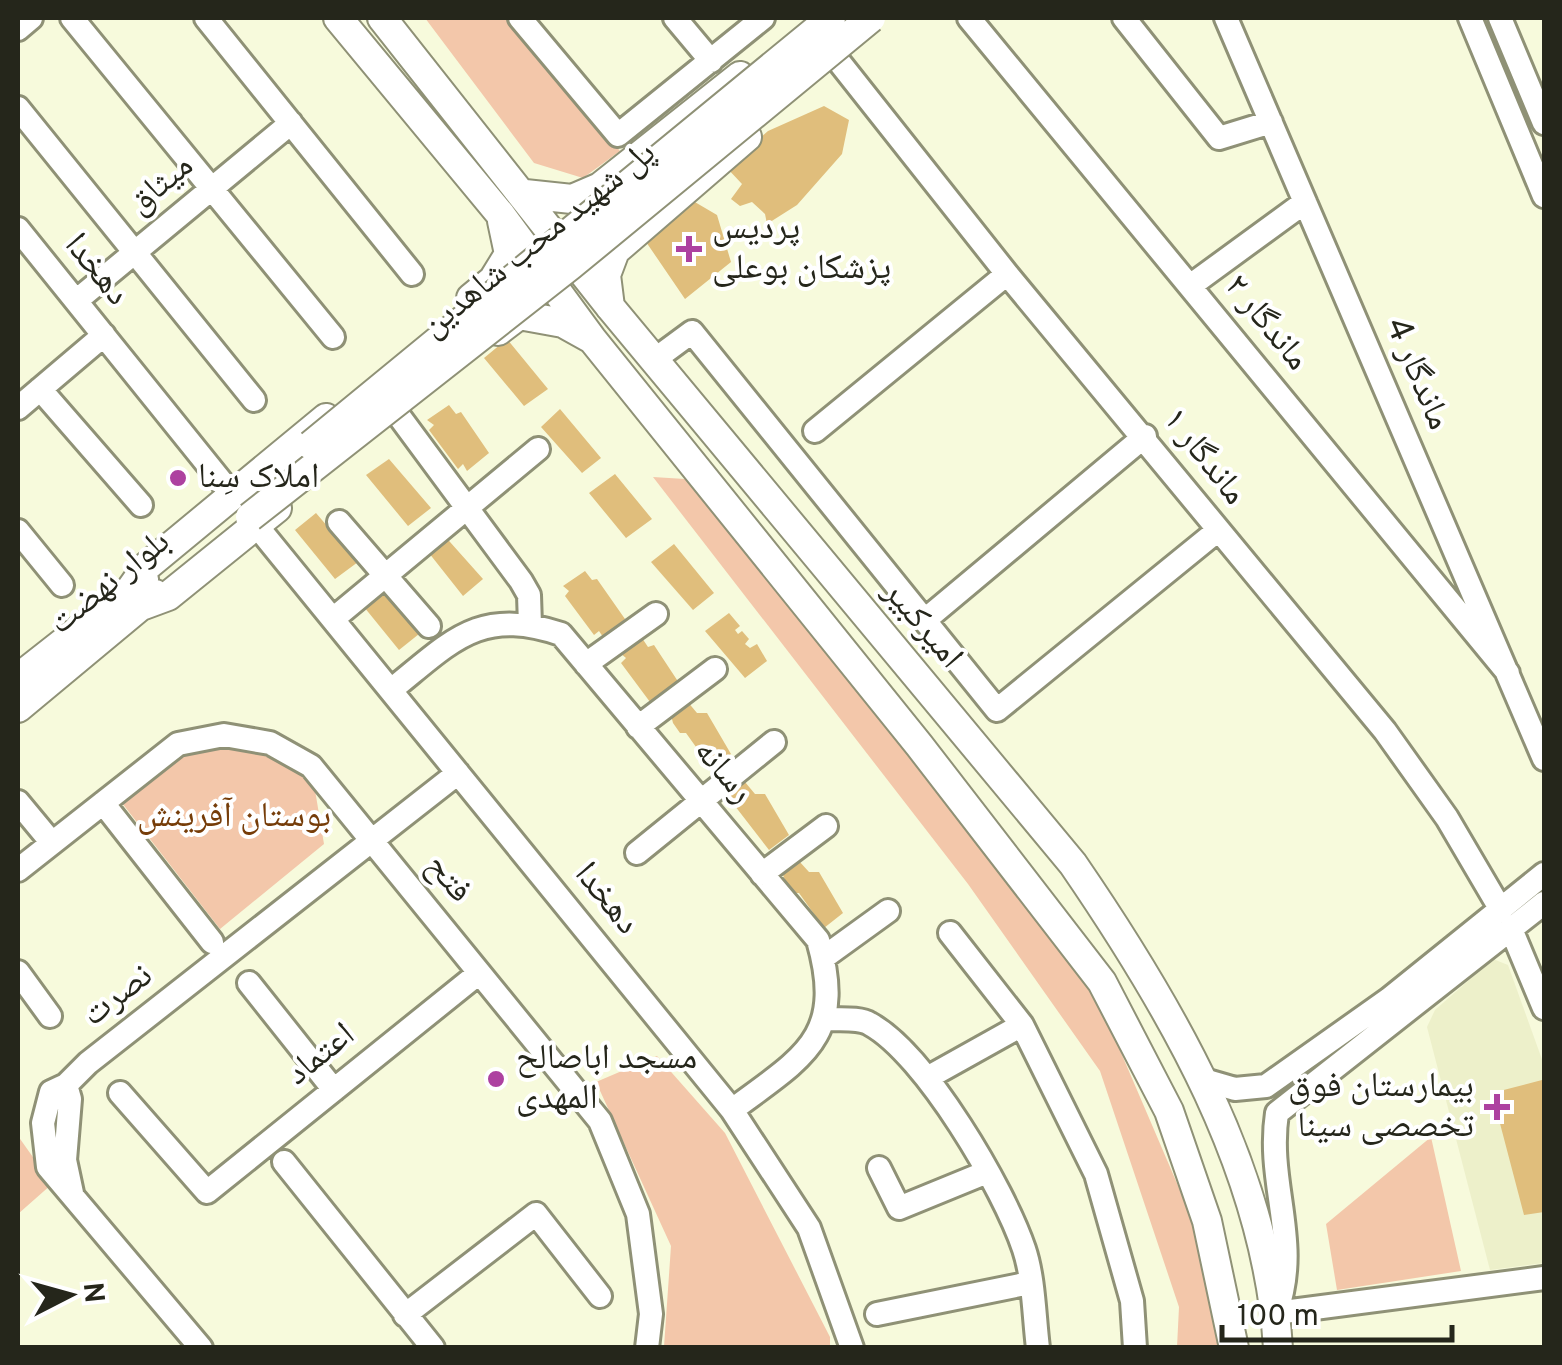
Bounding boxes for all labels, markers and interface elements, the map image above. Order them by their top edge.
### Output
street label: پل شهید محب شاهدین [413,132,665,348]
street label: میثاق [119,145,203,225]
place label: پردیس پزشکان بوعلی [712,207,891,291]
street label: دهخدا [54,225,138,315]
marker: پردیس پزشکان بوعلی [676,236,702,262]
street label: ماندگار ۲ [1214,266,1318,380]
street label: ماندگار 4 [1374,311,1460,437]
street label: ماندگار ۱ [1152,399,1256,515]
place label: املاک سِنا [198,456,319,500]
marker: املاک سِنا [167,467,189,489]
street label: بلوار نهضت [40,521,180,645]
street label: امیرکبیر [872,571,972,678]
street label: رسانه [683,731,763,813]
park label: بوستان آفرینش [137,795,331,839]
street label: فتح [415,845,481,913]
street label: دهخدا [564,854,648,944]
street label: نصرت [74,955,162,1037]
street label: اعتماد [277,1014,365,1096]
place label: مسجد اباصالح المهدی [516,1037,697,1121]
place label: بیمارستان فوق تخصصی سینا [1288,1065,1474,1149]
marker: مسجد اباصالح المهدی [485,1068,507,1090]
marker: بیمارستان فوق تخصصی سینا [1484,1094,1510,1120]
north arrow [20,1245,120,1345]
scale bar [1222,1280,1452,1342]
text: N [73,1281,111,1305]
text: 100 m [1237,1299,1319,1336]

